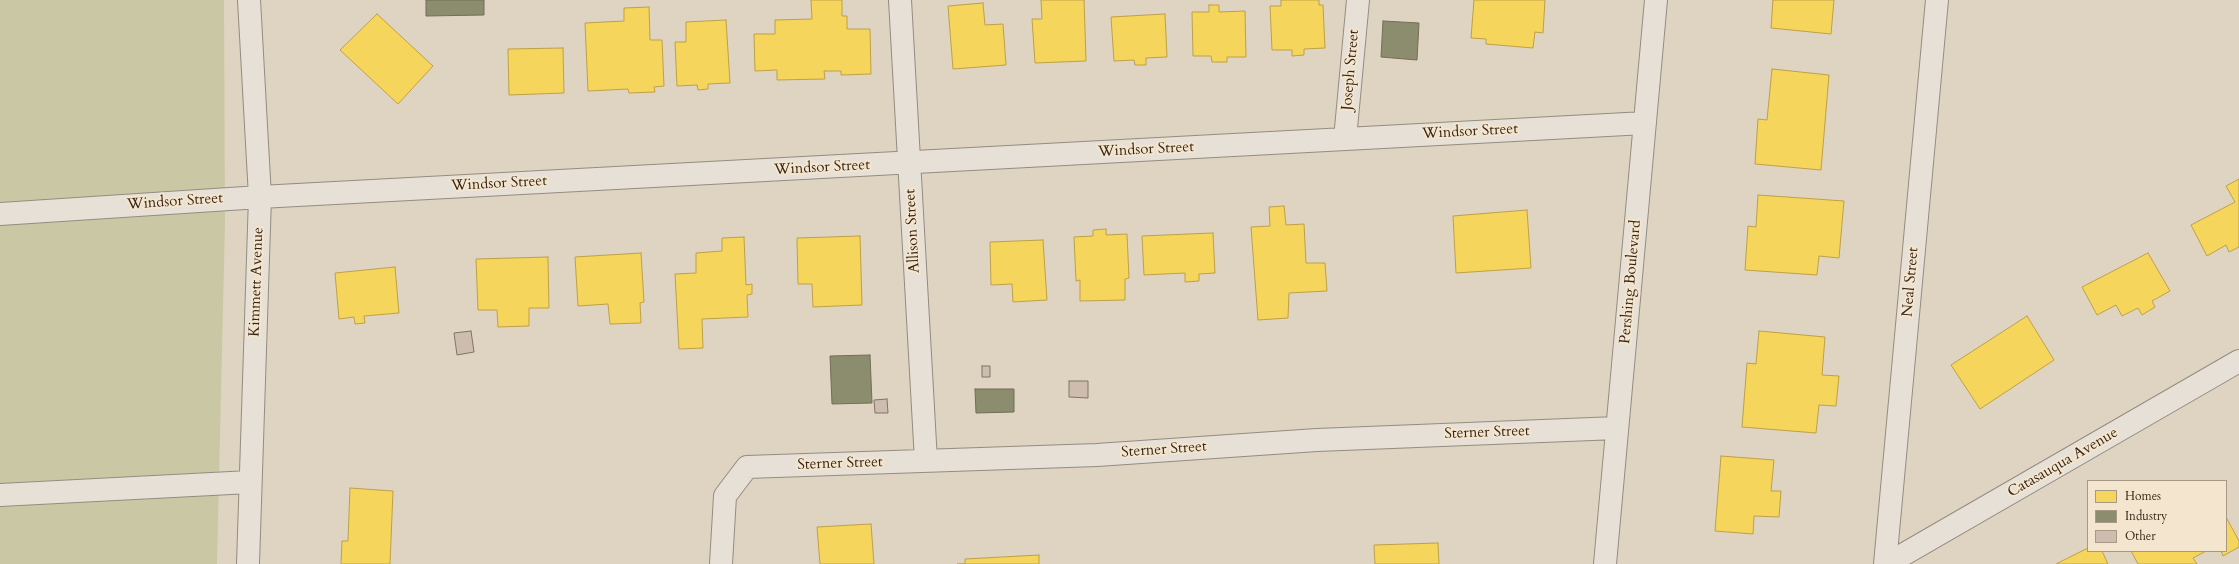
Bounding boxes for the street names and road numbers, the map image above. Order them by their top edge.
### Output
street label: Joseph Street [1338,29,1364,111]
street label: Windsor Street [1422,121,1518,143]
street label: Windsor Street [1098,139,1194,161]
street label: Windsor Street [774,157,870,179]
street label: Windsor Street [451,173,547,195]
street label: Allison Street [902,188,924,274]
street label: Windsor Street [126,190,224,214]
street label: Pershing Boulevard [1617,219,1645,345]
street label: Kimmett Avenue [246,227,268,337]
street label: Neal Street [1899,246,1923,318]
street label: Sterner Street [1444,423,1530,443]
street label: Catasauqua Avenue [2005,424,2121,502]
street label: Sterner Street [1121,438,1207,462]
street label: Sterner Street [797,454,883,474]

